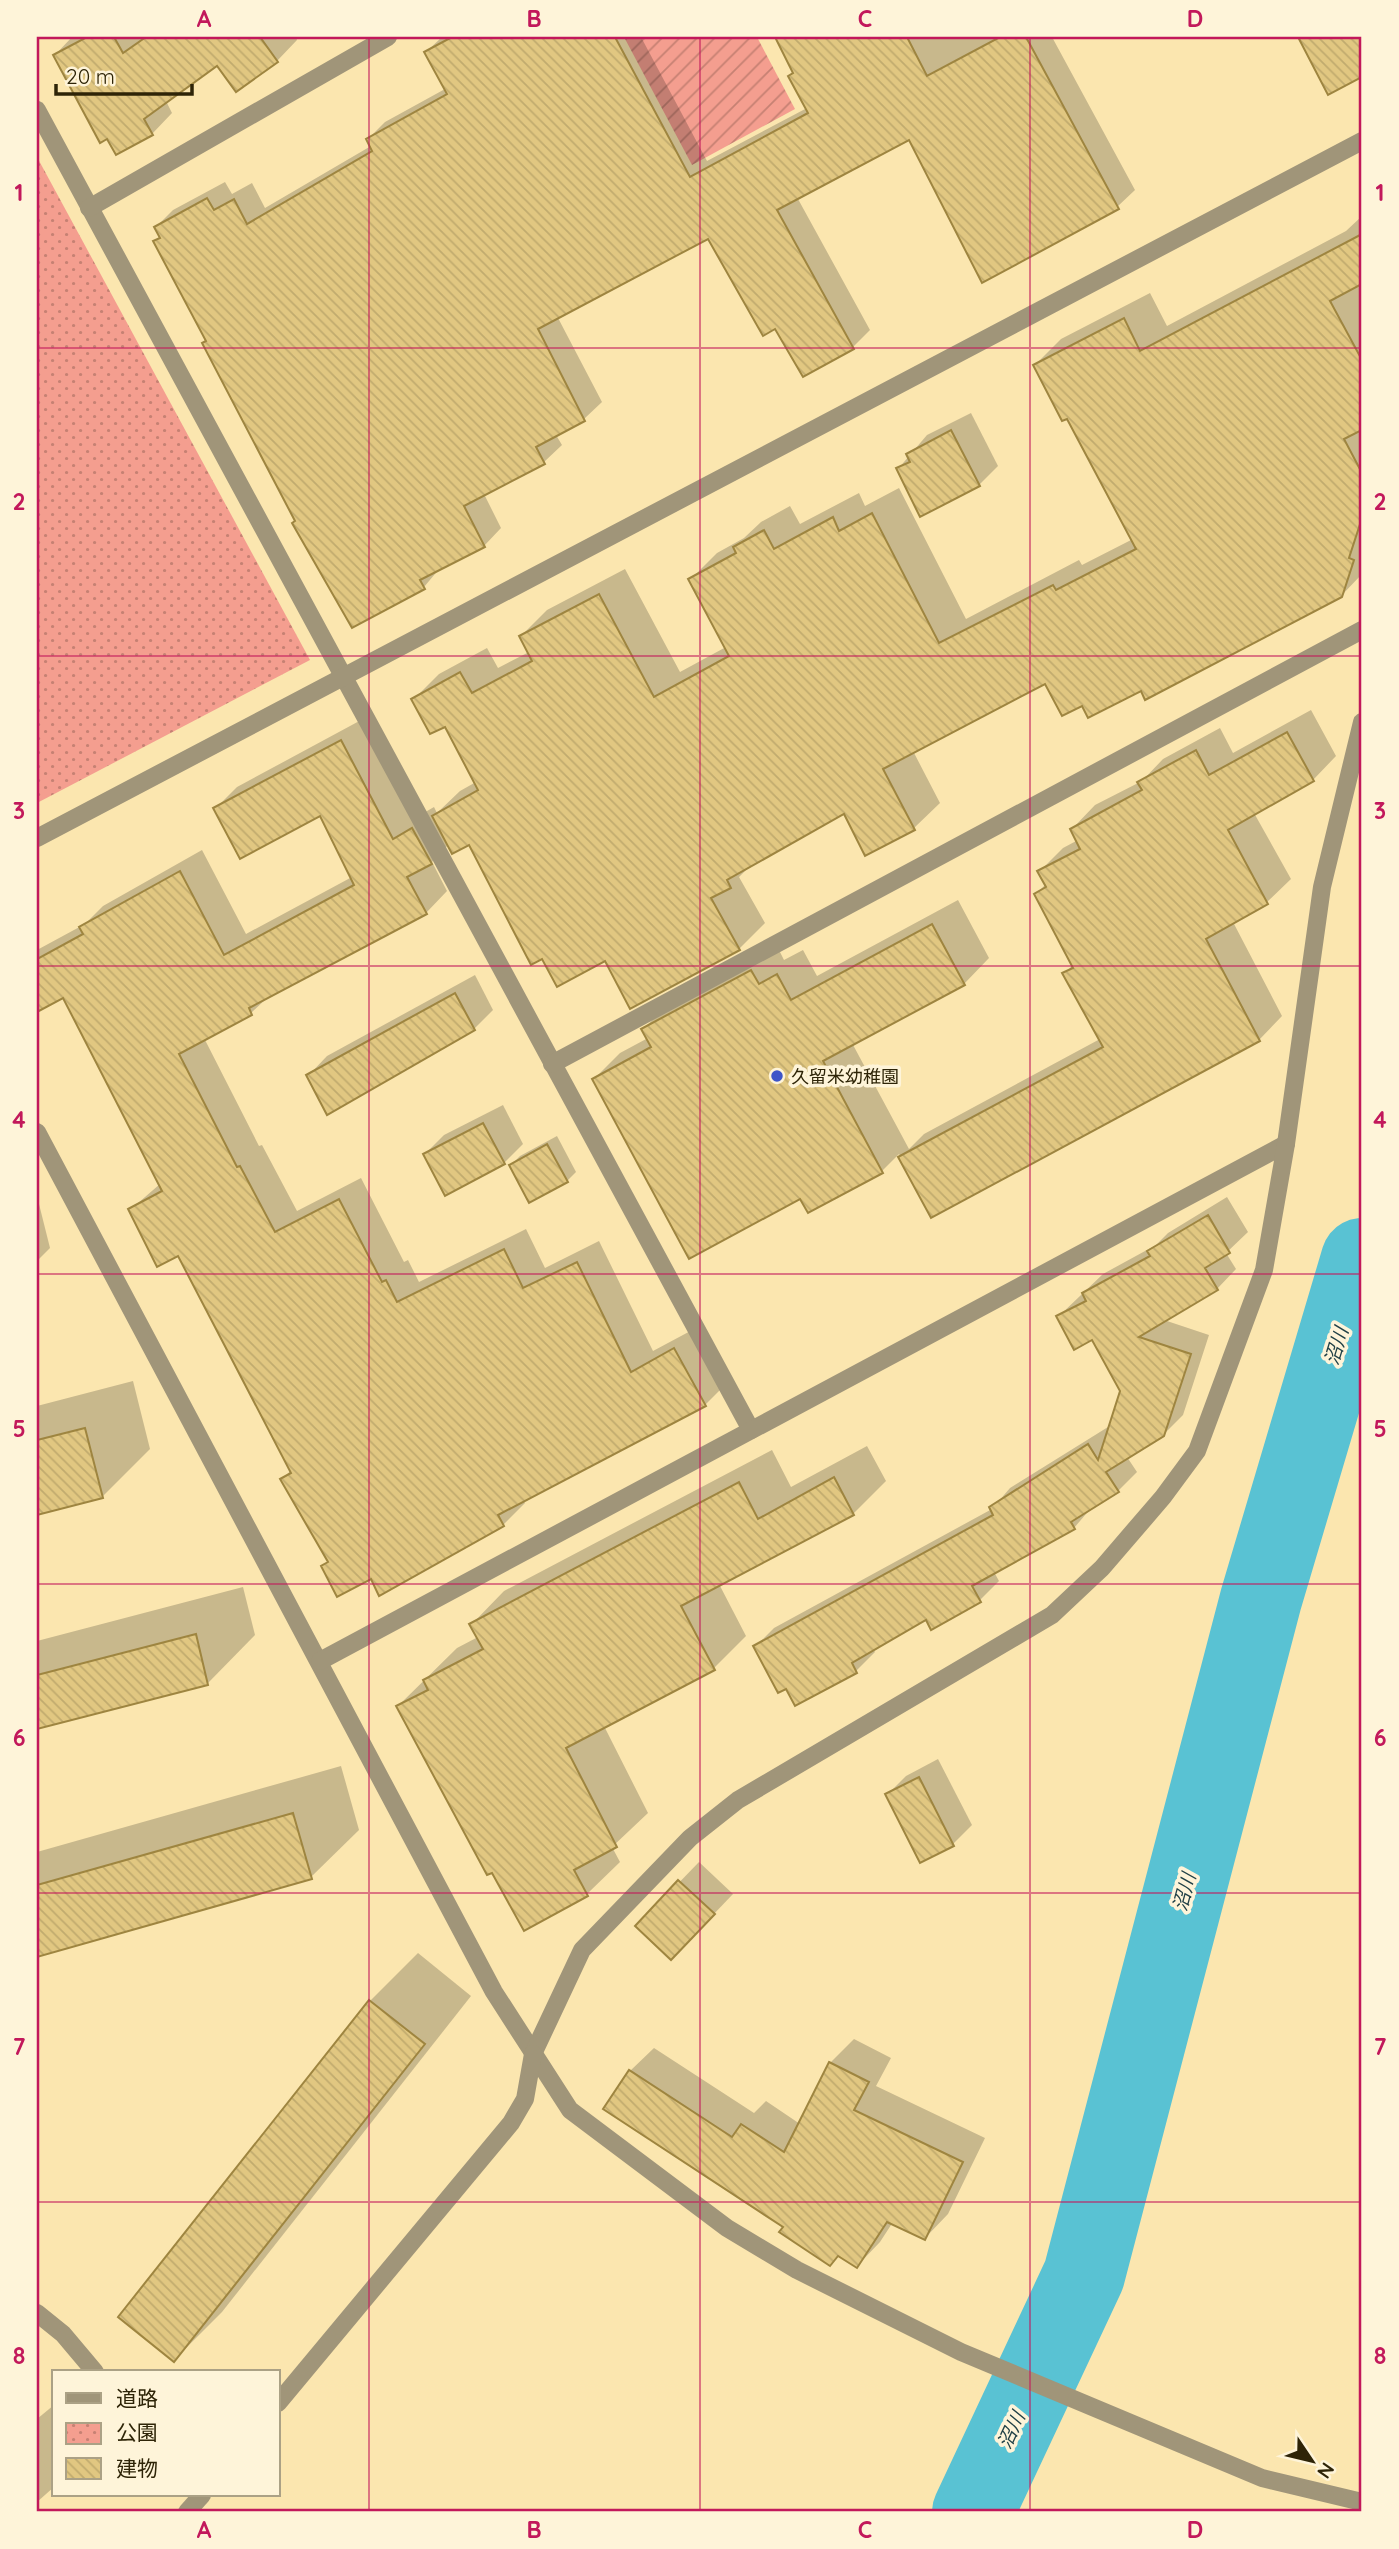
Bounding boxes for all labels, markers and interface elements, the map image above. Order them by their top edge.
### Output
text: A [197,4,212,33]
text: B [526,4,542,33]
text: C [858,4,872,33]
text: D [1187,4,1203,33]
scale bar [56,52,192,96]
text: 20 m [66,63,115,89]
text: 1 [15,178,23,207]
text: 1 [1376,178,1384,207]
text: 2 [12,487,26,516]
text: 2 [1373,487,1387,516]
text: 3 [13,796,25,825]
text: 3 [1374,796,1386,825]
place label: 久留米幼稚園 [791,1065,899,1088]
marker: 久留米幼稚園 [769,1068,785,1084]
text: 4 [12,1105,26,1134]
text: 4 [1373,1105,1387,1134]
water label: 沼川 [1319,1322,1354,1368]
text: 5 [12,1414,26,1443]
text: 5 [1373,1414,1387,1443]
text: 6 [13,1723,25,1752]
text: 6 [1374,1723,1386,1752]
water label: 沼川 [1167,1869,1201,1913]
text: 7 [13,2032,26,2061]
text: 7 [1374,2032,1387,2061]
text: 8 [13,2341,25,2370]
text: 8 [1374,2341,1386,2370]
legend [52,2370,280,2496]
text: 道路 [116,2385,158,2411]
water label: 沼川 [992,2406,1031,2452]
text: 公園 [116,2419,158,2445]
north arrow [1276,2426,1346,2496]
text: 建物 [116,2455,158,2481]
text: N [1312,2458,1340,2483]
text: A [197,2515,212,2544]
text: B [526,2515,542,2544]
text: C [858,2515,872,2544]
text: D [1187,2515,1203,2544]

